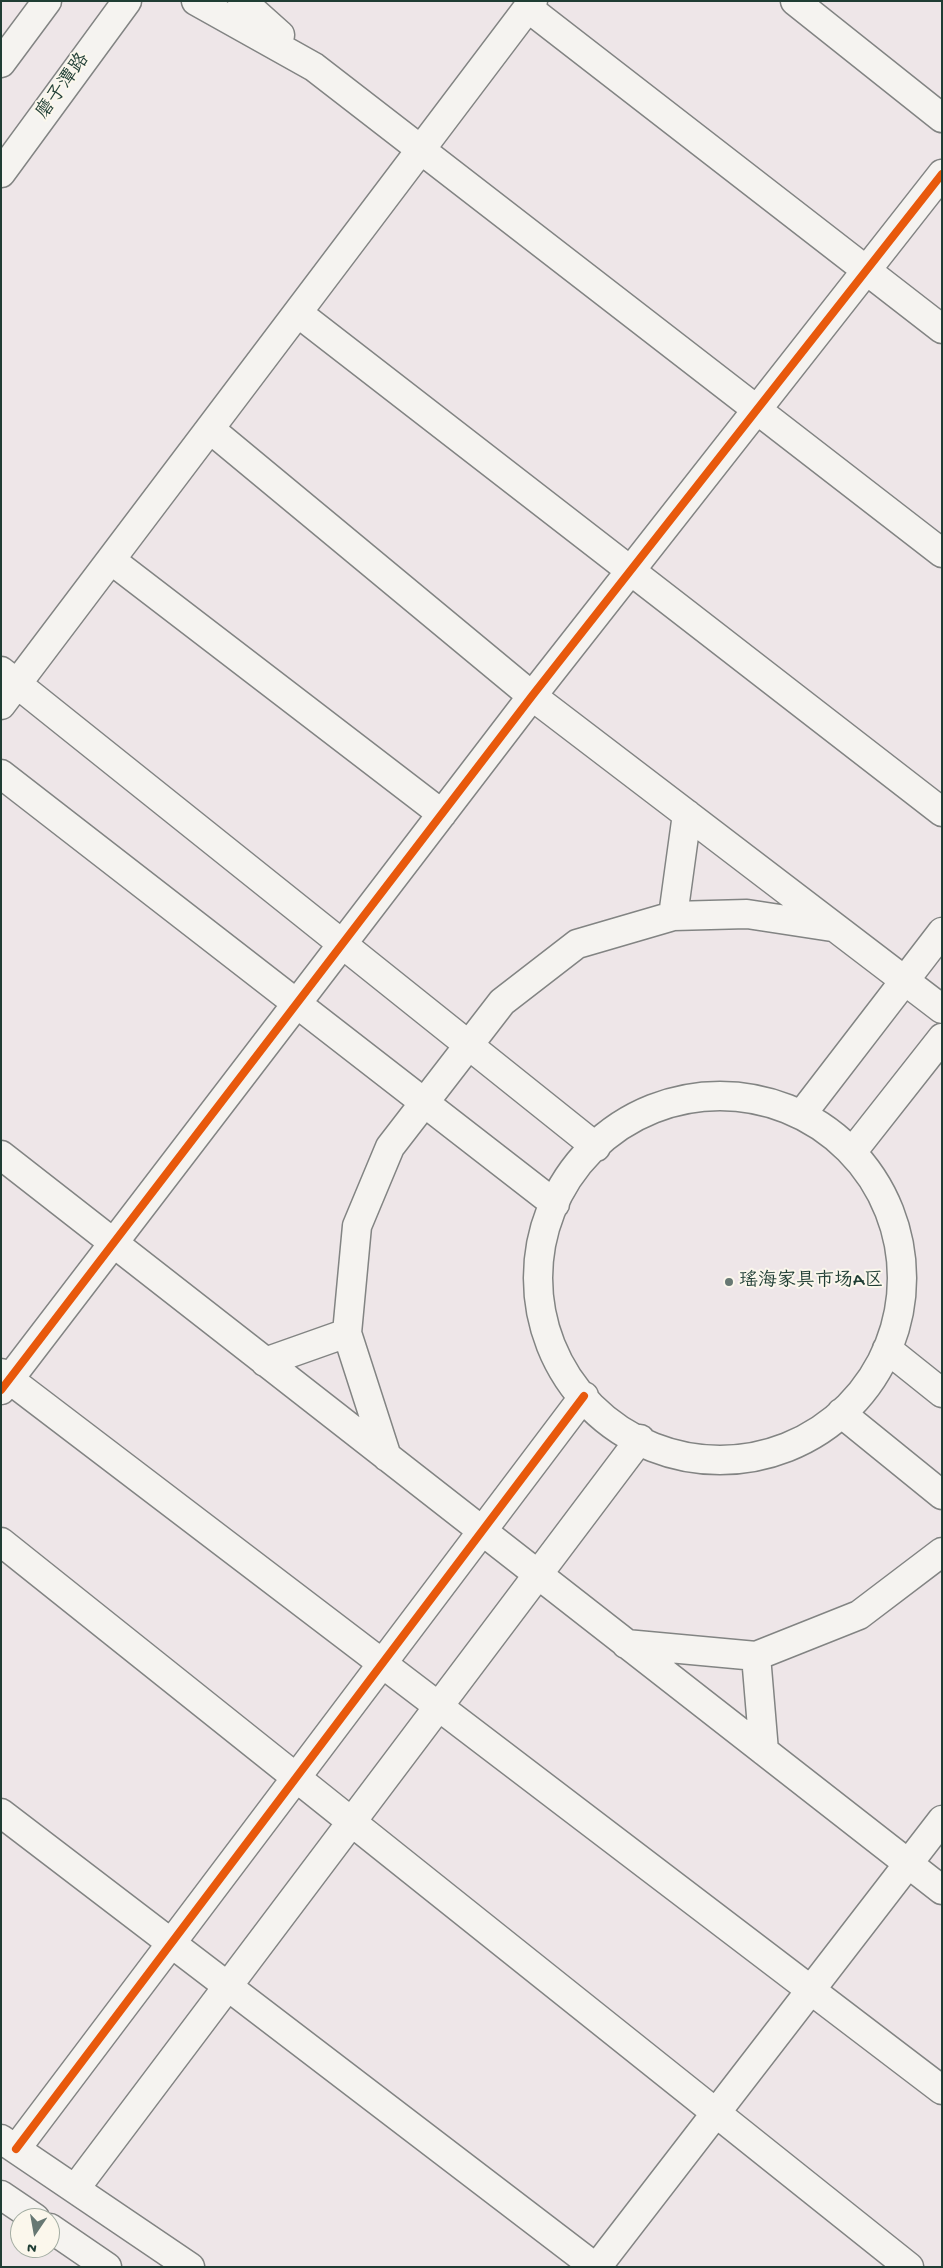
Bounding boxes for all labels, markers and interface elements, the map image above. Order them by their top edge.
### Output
street label: 磨子潭路 [32,50,96,124]
place label: 瑶海家具市场A区 [739,1271,883,1293]
marker: 瑶海家具市场A区 [723,1276,735,1288]
north arrow [10,2208,60,2258]
text: N [26,2238,38,2256]

